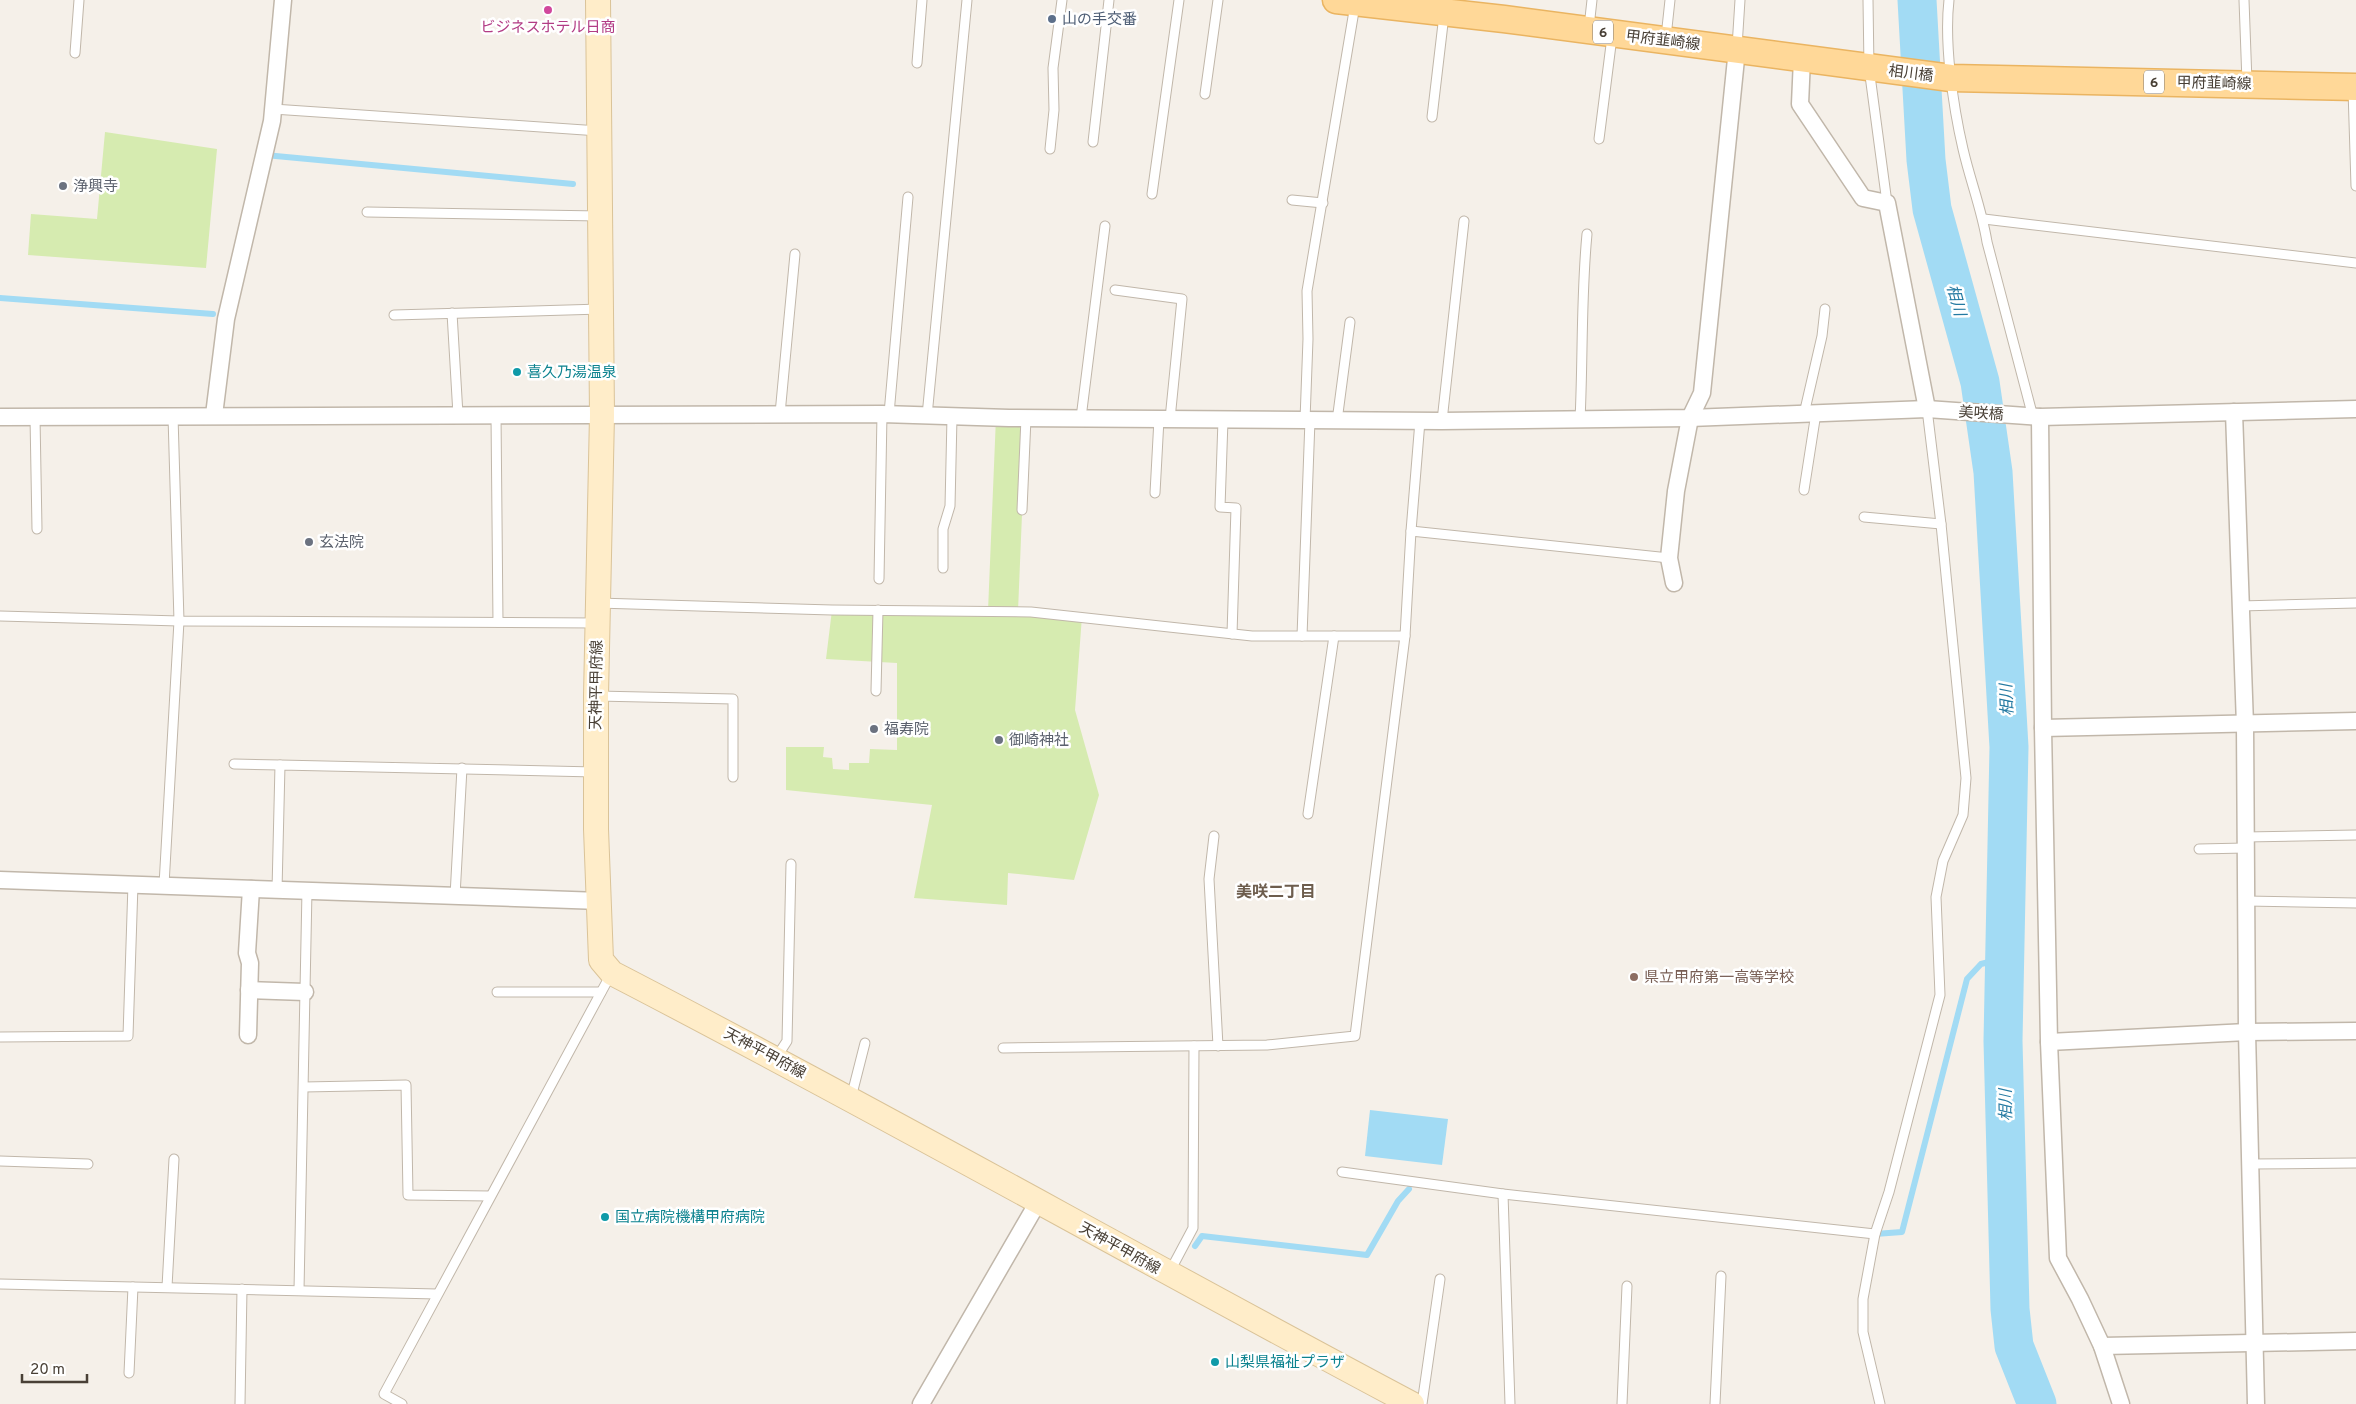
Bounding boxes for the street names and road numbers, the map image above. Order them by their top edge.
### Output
road number: 6 [1593,21,1613,44]
street label: 甲府韮崎線 [1624,27,1701,55]
street label: 相川橋 [1887,62,1934,87]
road number: 6 [2144,70,2164,94]
street label: 甲府韮崎線 [2176,74,2252,95]
street label: 美咲橋 [1958,403,2004,426]
street label: 天神平甲府線 [587,640,608,730]
street label: 天神平甲府線 [720,1025,808,1084]
street label: 天神平甲府線 [1075,1219,1163,1279]

